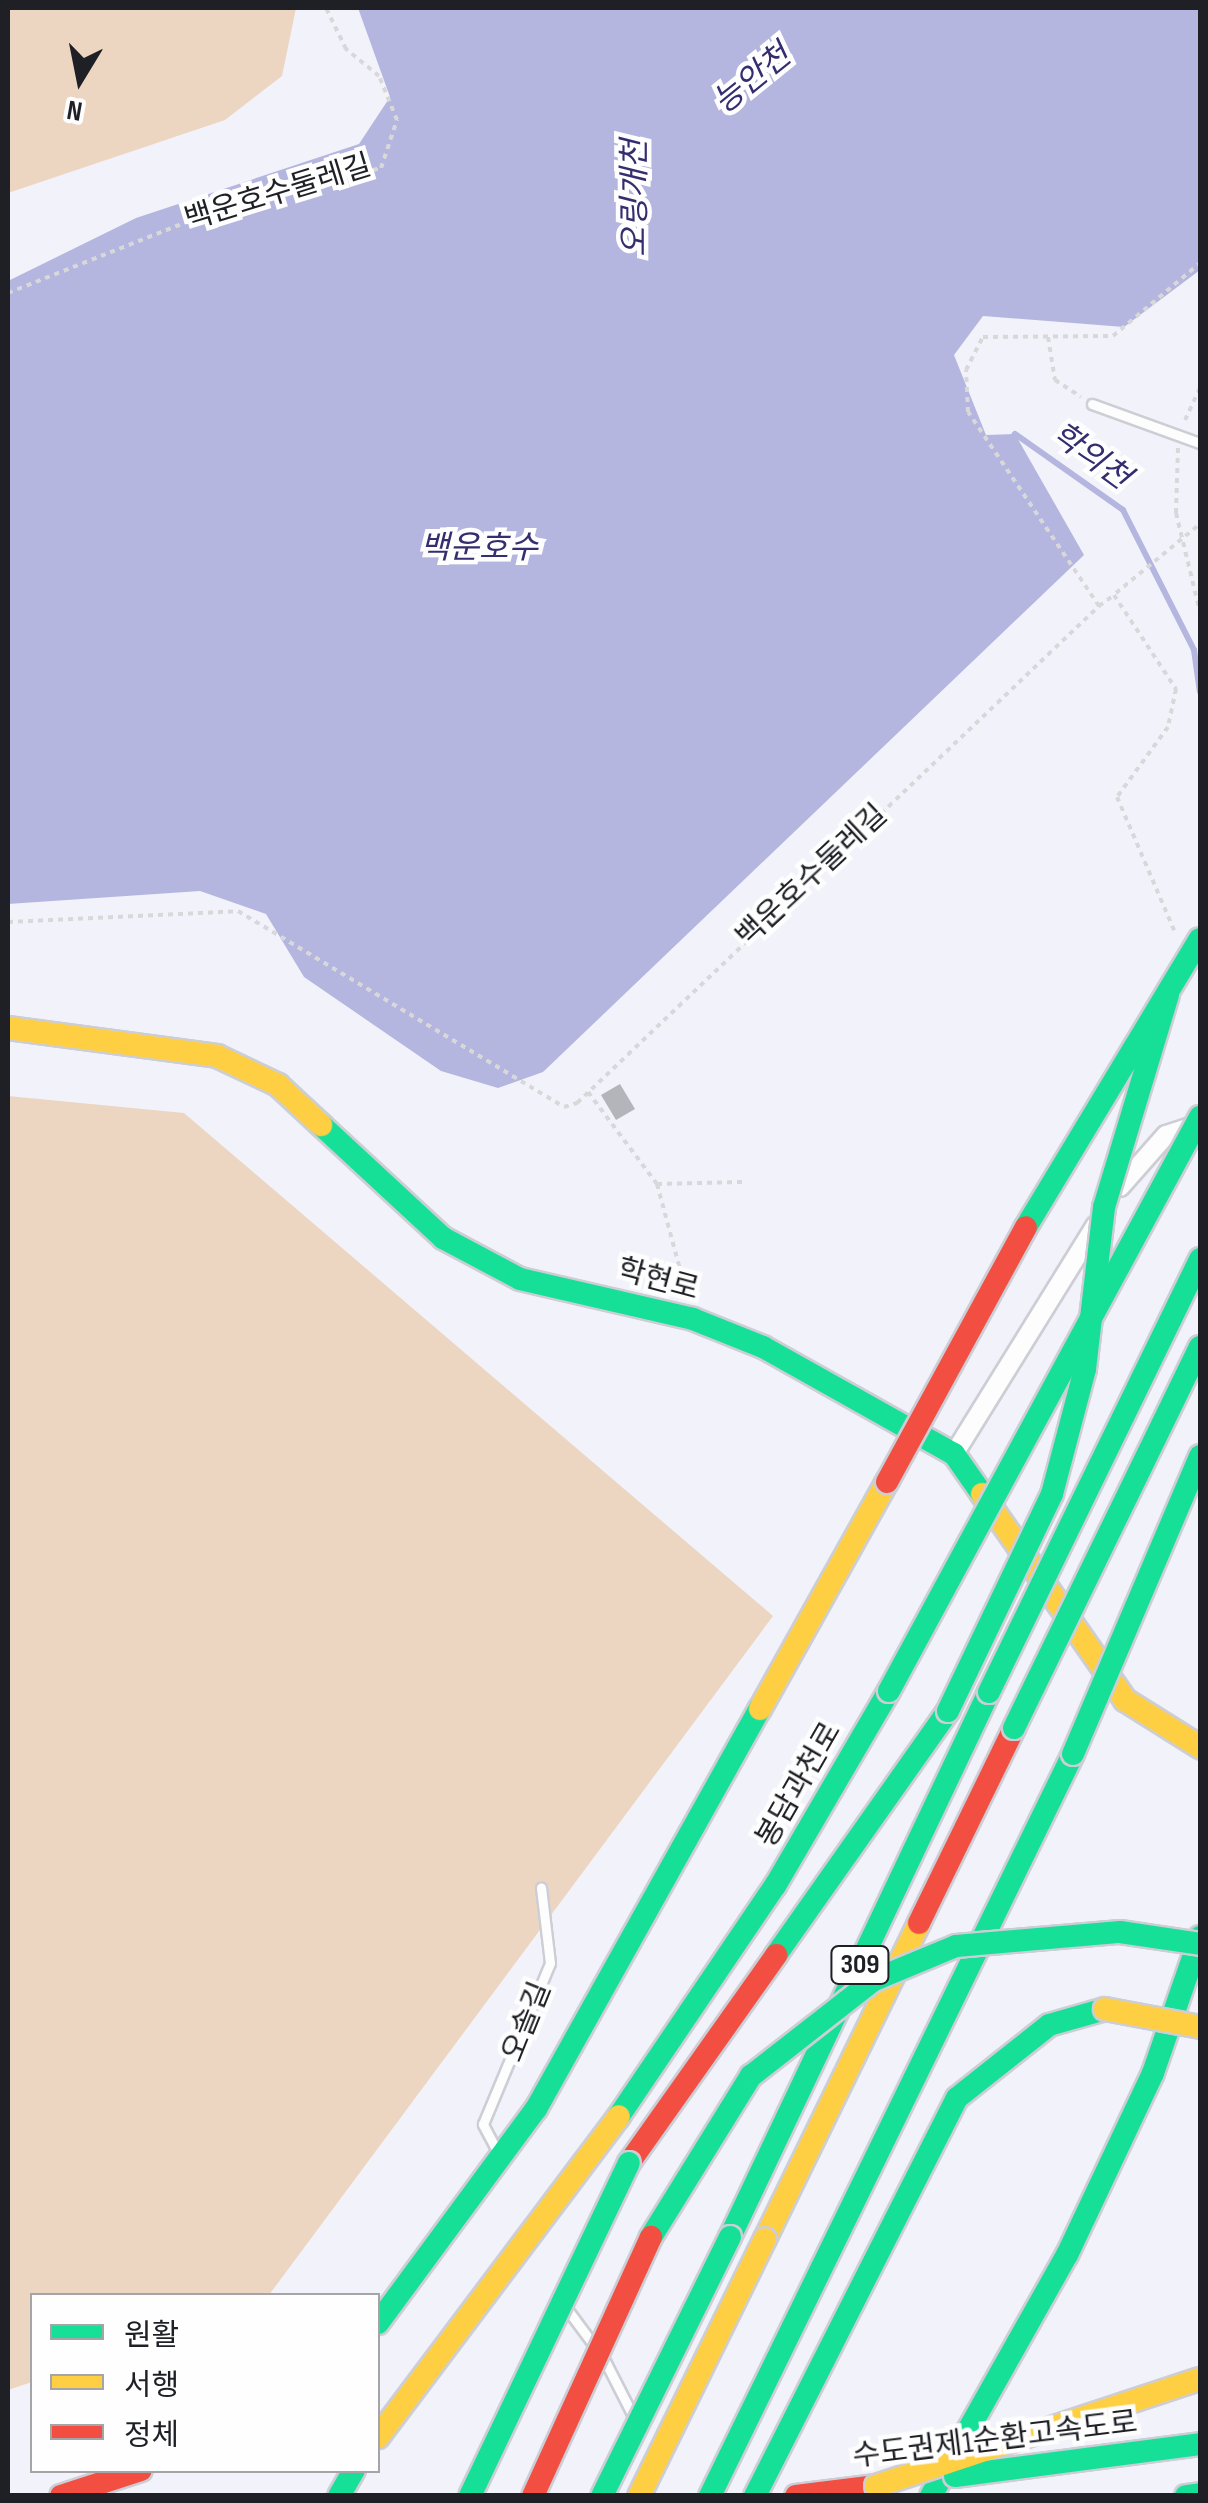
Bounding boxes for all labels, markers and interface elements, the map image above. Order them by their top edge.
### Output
north arrow [30,30,130,130]
water label: 능안천 [707,37,799,123]
text: N [64,92,85,128]
water label: 오링개천 [617,139,655,257]
street label: 백운호수둘레길 [180,148,376,238]
water label: 학의천 [1043,416,1137,498]
water label: 백운호수 [420,530,538,568]
street label: 백운호수둘레길 [729,797,895,955]
street label: 학현로 [613,1252,703,1308]
street label: 봉담과천로 [749,1716,849,1854]
road number: 309 [830,1942,890,1988]
street label: 오솔길 [495,1977,559,2067]
legend [30,2293,380,2473]
text: 원활 [124,2318,179,2354]
text: 서행 [124,2368,179,2404]
street label: 수도권제1순환고속도로 [851,2405,1139,2475]
text: 정체 [124,2418,179,2454]

